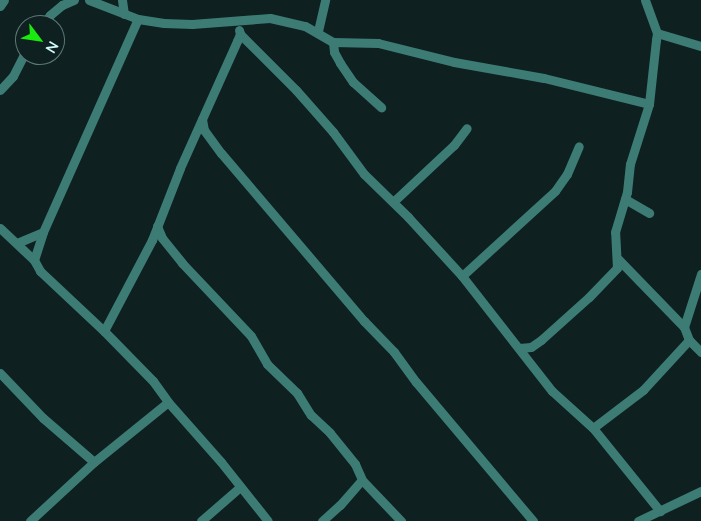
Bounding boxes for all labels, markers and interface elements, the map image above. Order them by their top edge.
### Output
north arrow [15,15,65,65]
text: N [42,38,62,56]

